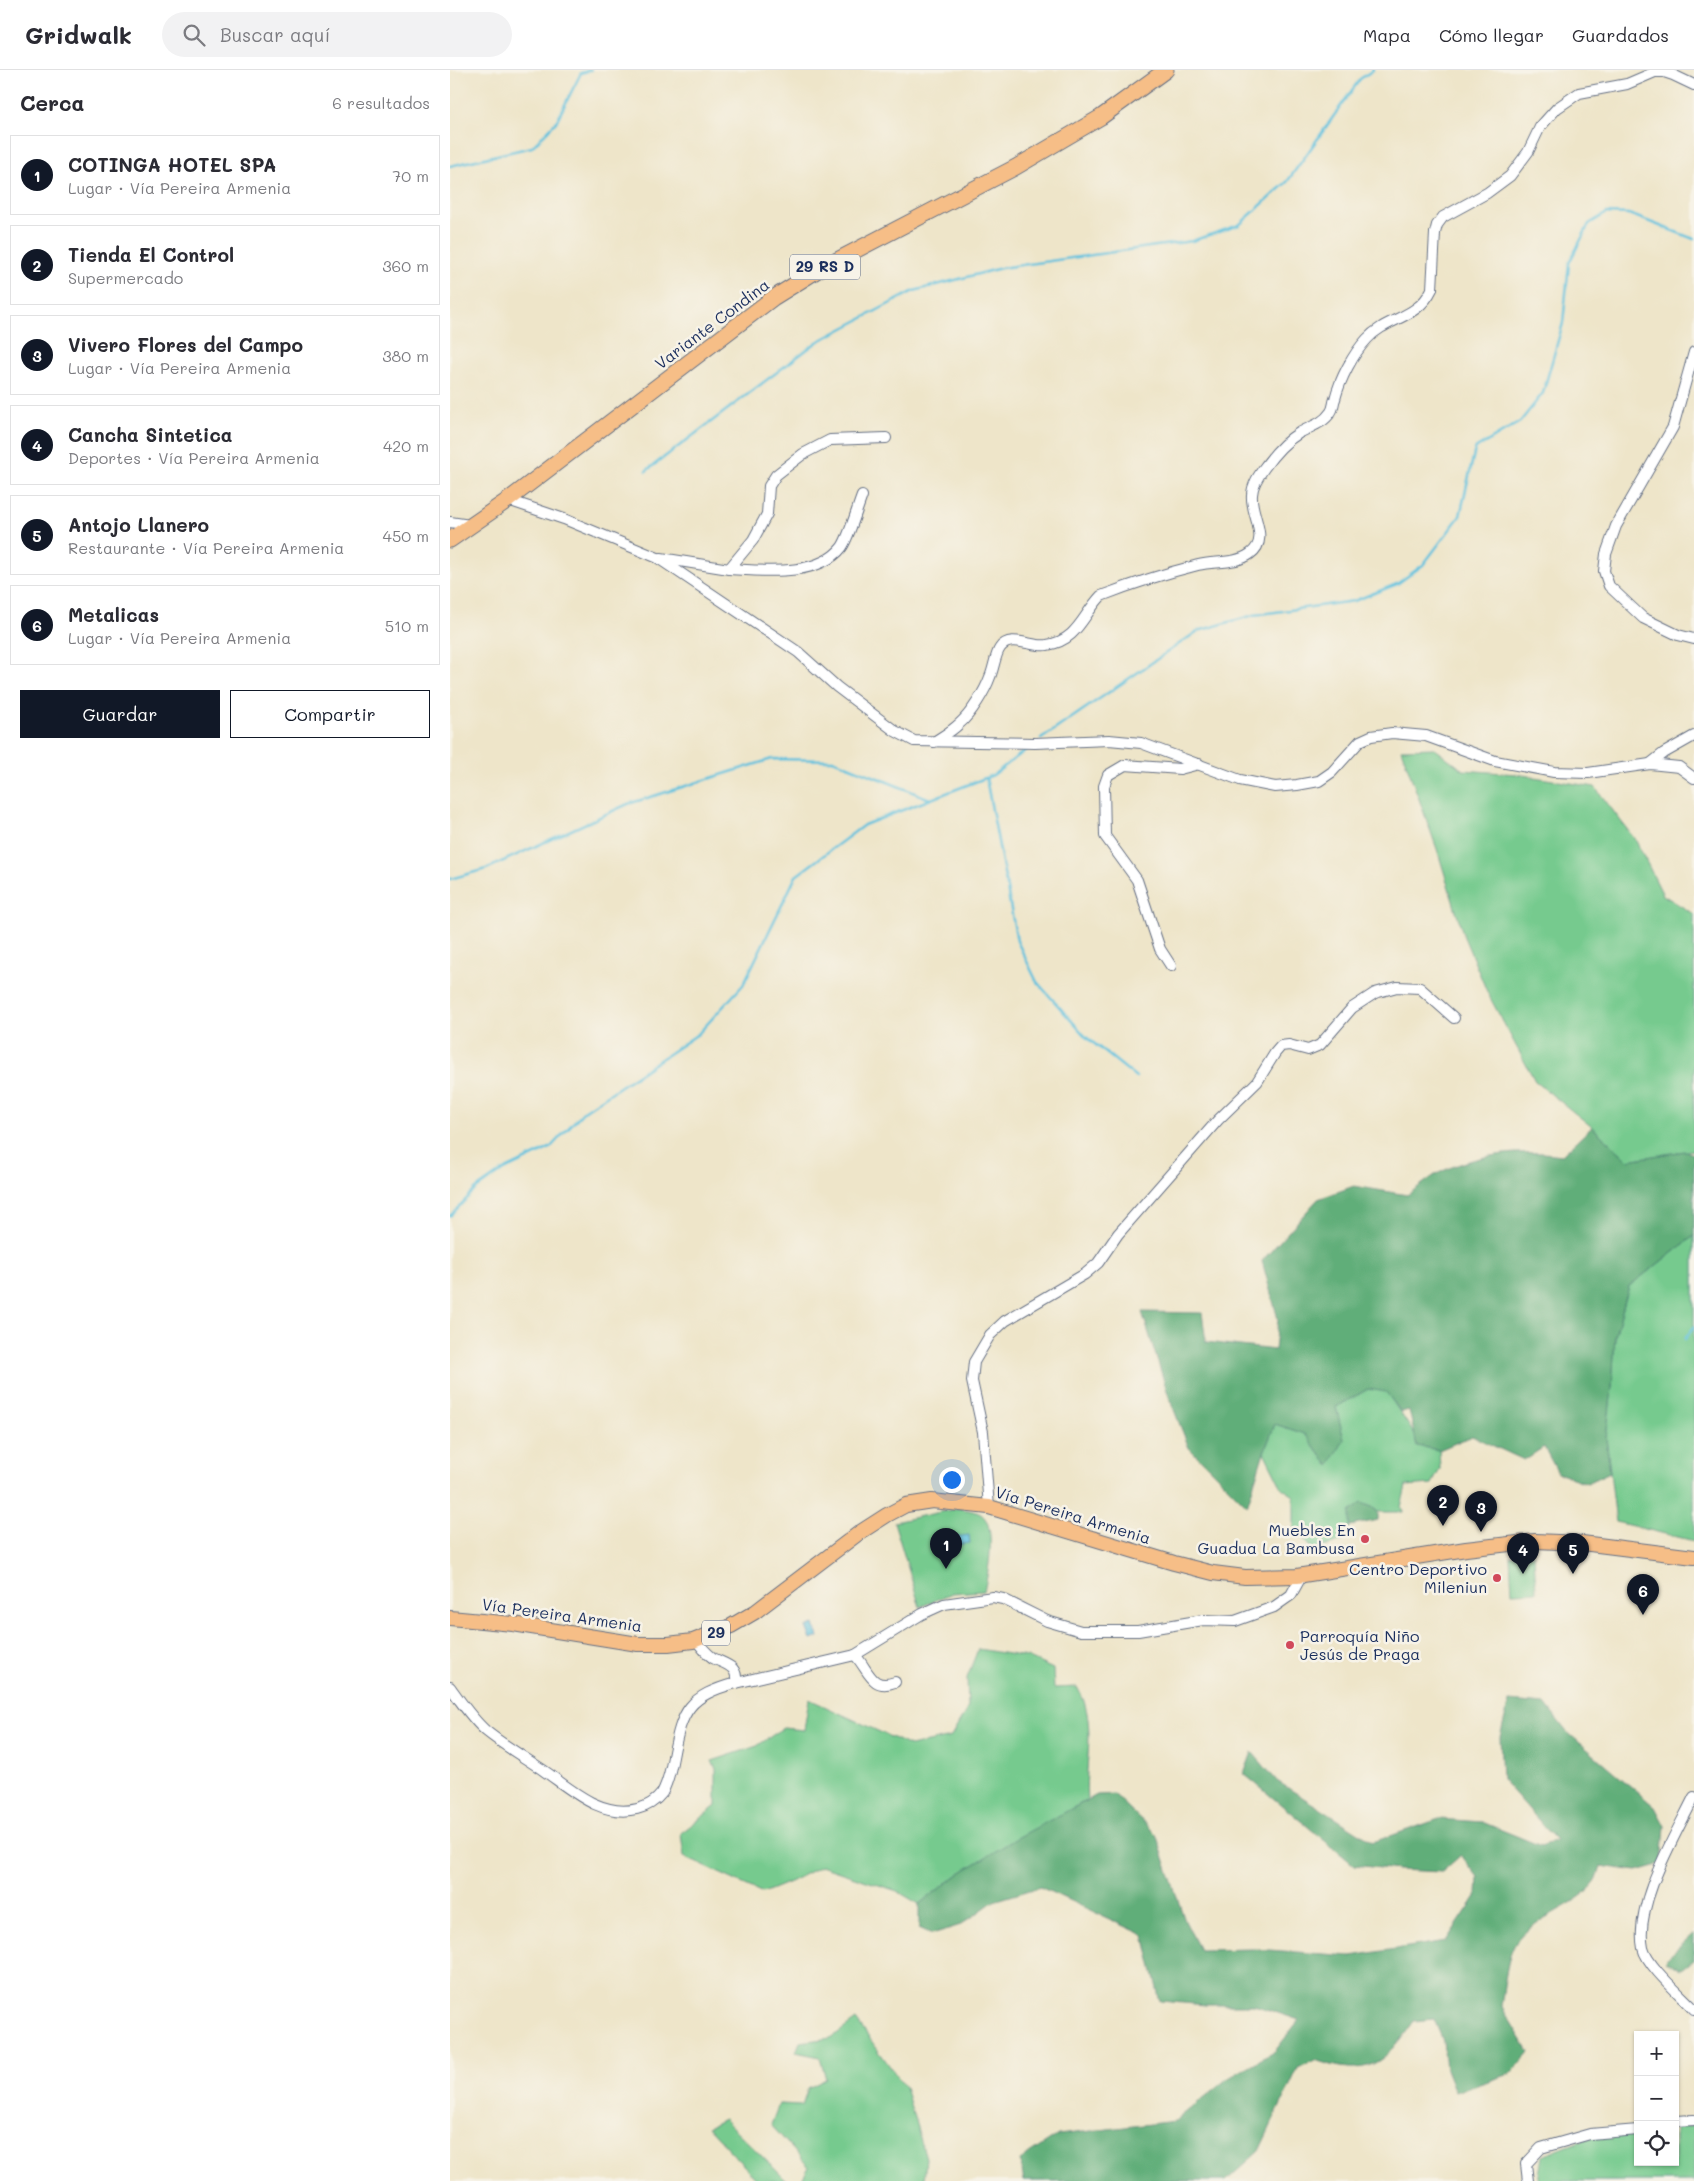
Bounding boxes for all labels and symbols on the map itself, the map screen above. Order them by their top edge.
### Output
road number: 29 RS D [790,254,860,280]
street label: Variante Condina [650,274,773,373]
your location [939,1467,965,1493]
street label: Vía Pereira Armenia [993,1481,1153,1548]
pin: 2 [1427,1485,1459,1526]
pin: 3 [1465,1491,1497,1532]
place label: Muebles En Guadua La Bambusa [1198,1519,1355,1558]
pin: 1 [930,1528,962,1569]
marker: Muebles En Guadua La Bambusa [1359,1533,1371,1545]
pin: 4 [1507,1533,1539,1574]
pin: 5 [1557,1533,1589,1574]
place label: Centro Deportivo Mileniun [1349,1558,1487,1597]
marker: Centro Deportivo Mileniun [1491,1572,1503,1584]
pin: 6 [1627,1574,1659,1615]
street label: Vía Pereira Armenia [481,1593,644,1636]
road number: 29 [702,1620,730,1646]
place label: Parroquía Niño Jesús de Praga [1300,1625,1420,1664]
marker: Parroquía Niño Jesús de Praga [1284,1639,1296,1651]

